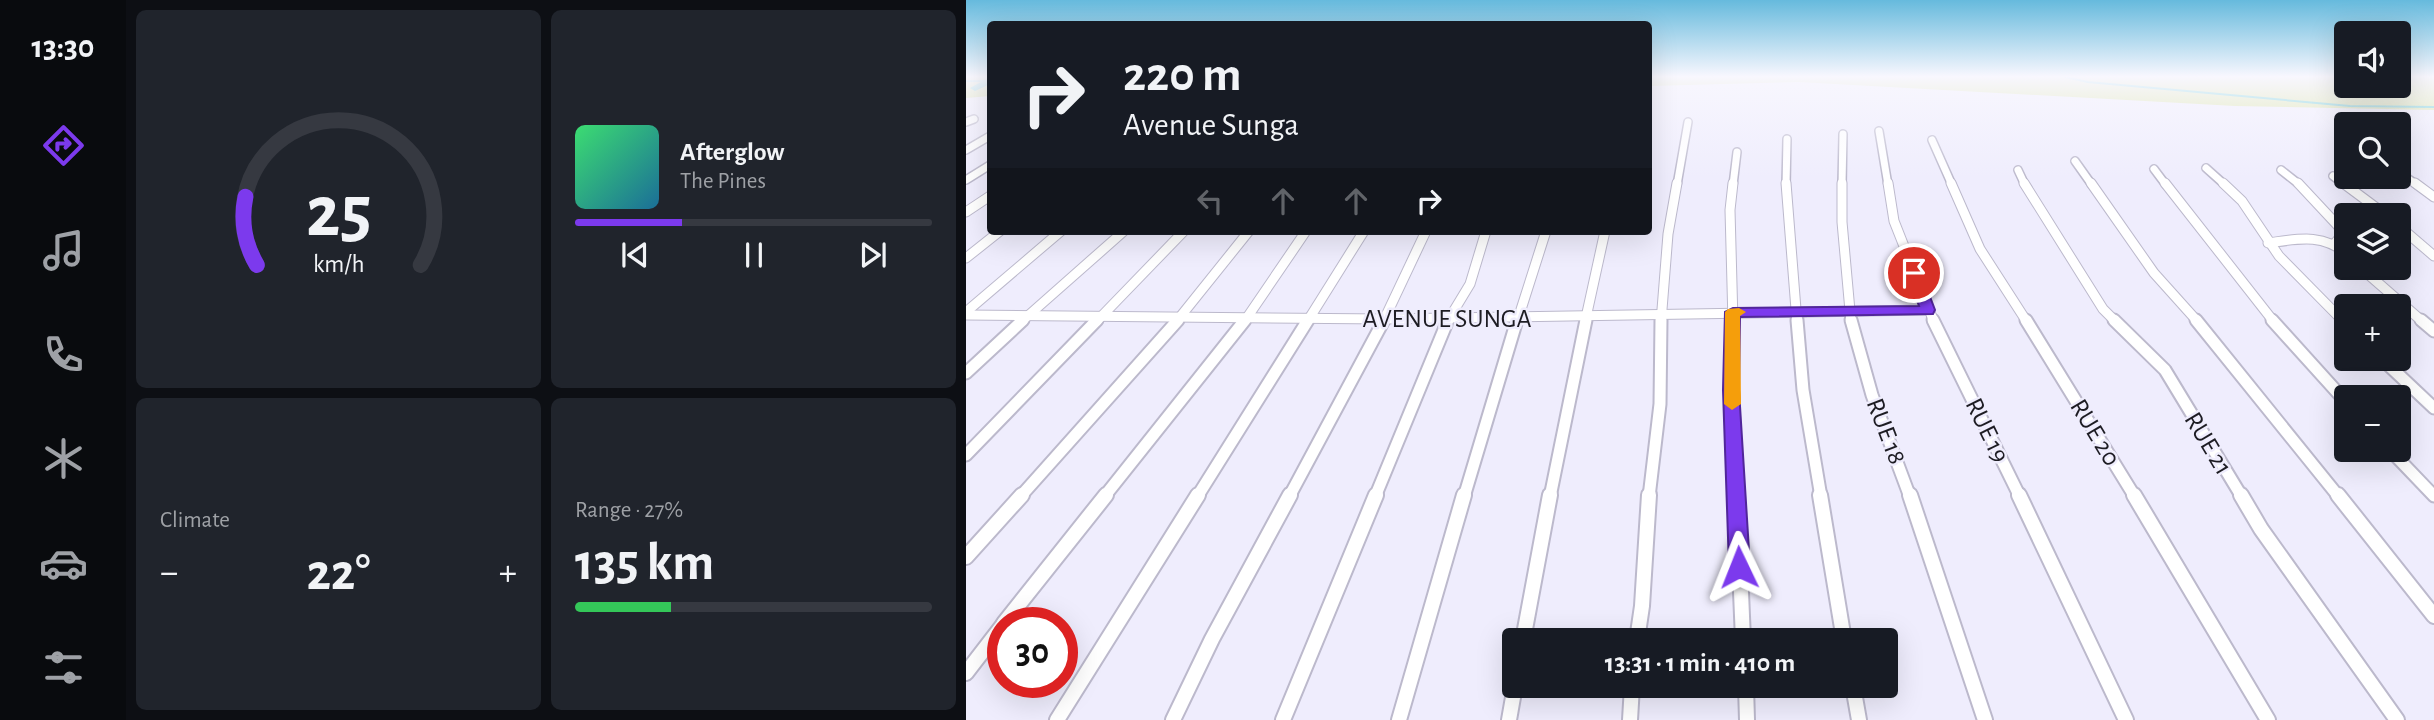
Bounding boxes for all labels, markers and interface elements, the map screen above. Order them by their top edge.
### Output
map controls [2334,21,2411,462]
button: sound [2334,21,2411,98]
text: 13:30 [31,31,95,63]
icon: right [1008,49,1099,140]
text: 220 m [1123,51,1242,100]
text: Avenue Sunga [1123,109,1299,141]
button: search [2334,112,2411,189]
icon: directions [39,121,88,170]
text: Afterglow [680,139,784,165]
text: The Pines [680,170,766,193]
text: 25 [306,178,371,251]
icon: left [1191,182,1229,220]
icon: ahead [1264,182,1302,220]
icon: ahead [1337,182,1375,220]
icon: right [1410,182,1448,220]
button: layers [2334,203,2411,280]
icon: music [39,226,88,275]
icon: previous [616,236,654,274]
icon: pause [735,236,773,274]
icon: next [854,236,892,274]
pin [1884,243,1944,303]
text: km/h [313,252,364,277]
icon: arrive [1895,254,1933,292]
button: + [2334,294,2411,371]
street label: AVENUE SUNGA [1362,306,1532,332]
icon: phone [39,330,88,379]
button: − [2334,385,2411,462]
street label: RUE 19 [1960,394,2014,467]
street label: RUE 18 [1862,395,1910,468]
street label: RUE 20 [2065,395,2125,470]
street label: RUE 21 [2180,408,2237,479]
icon: climate [39,434,88,483]
text: Range · 27% [575,499,683,522]
text: Climate [160,509,230,532]
position arrow [1702,530,1776,604]
text: 135 km [575,537,714,589]
icon: car [39,539,88,588]
text: 22° [306,547,371,599]
text: − [160,554,178,592]
text: + [499,554,517,592]
speed limit sign: 30 [987,607,1078,698]
icon: filters [39,643,88,692]
text: 13:31 · 1 min · 410 m [1605,650,1795,676]

